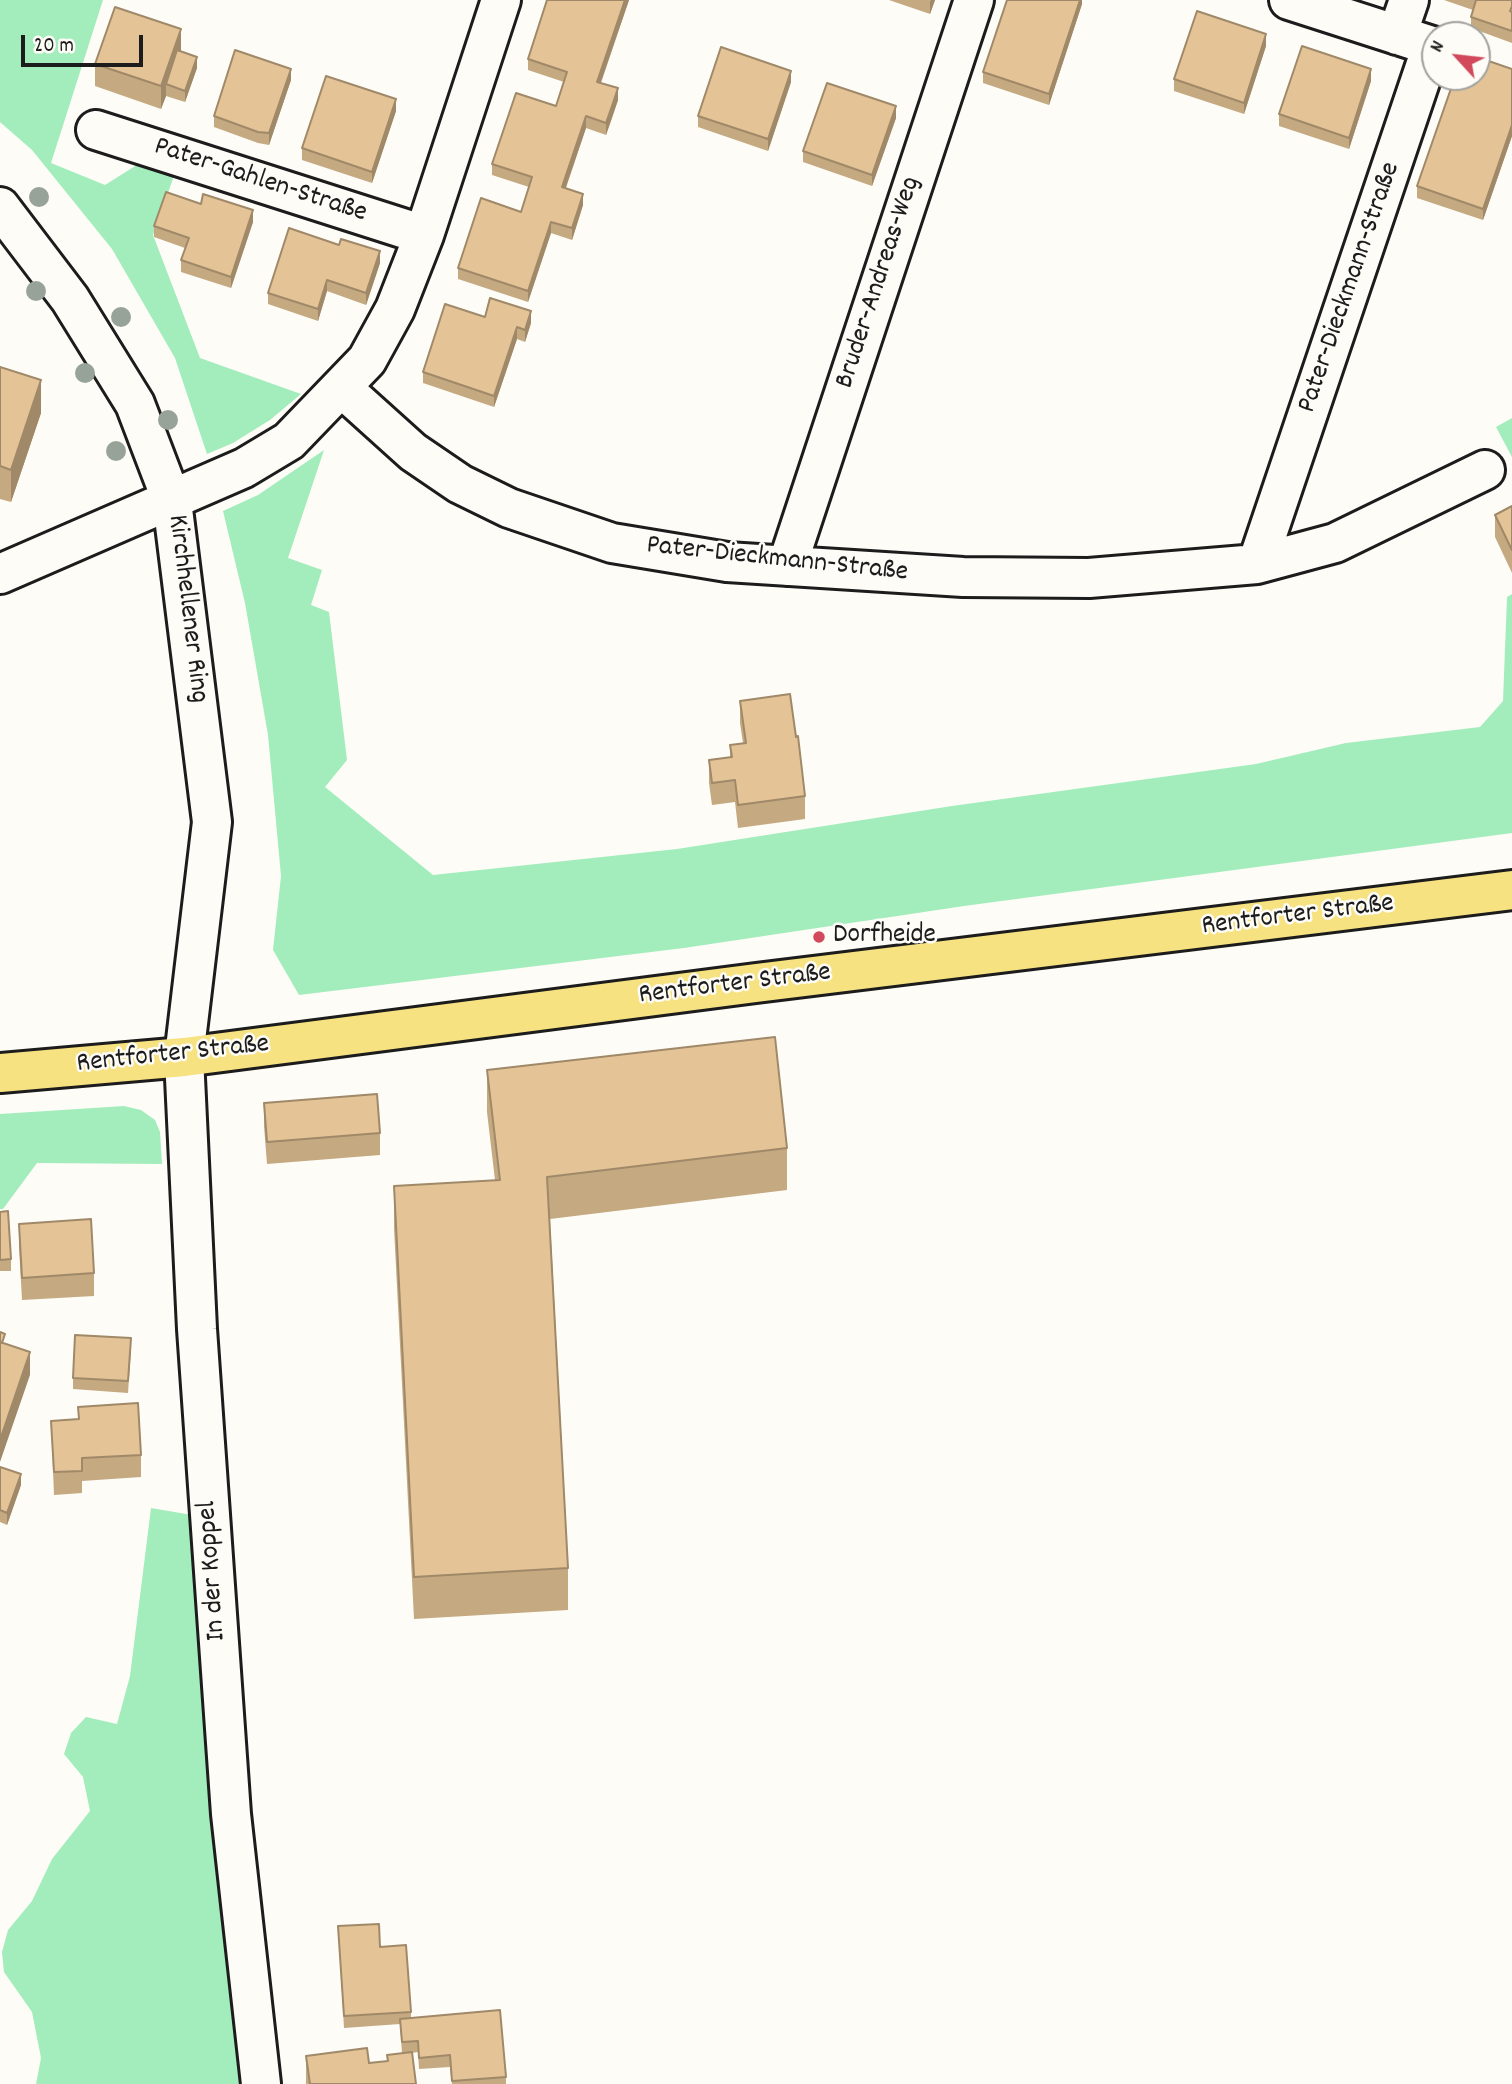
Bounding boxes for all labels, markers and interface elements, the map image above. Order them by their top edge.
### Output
scale bar [24,21,147,65]
north arrow [1421,21,1491,91]
text: 20 m [34,32,74,62]
text: N [1424,37,1453,57]
street label: Pater-Gahlen-Straße [149,132,371,232]
street label: Pater-Dieckmann-Straße [1292,158,1410,418]
street label: Bruder-Andreas-Weg [830,173,930,393]
street label: Kirchhellener Ring [158,513,214,705]
street label: Pater-Dieckmann-Straße [645,531,909,591]
street label: Rentforter Straße [1200,889,1396,945]
place label: Dorfheide [833,920,936,954]
marker: Dorfheide [811,929,827,945]
street label: Rentforter Straße [637,958,833,1014]
street label: Rentforter Straße [75,1029,271,1083]
street label: In der Koppel [192,1500,236,1642]

